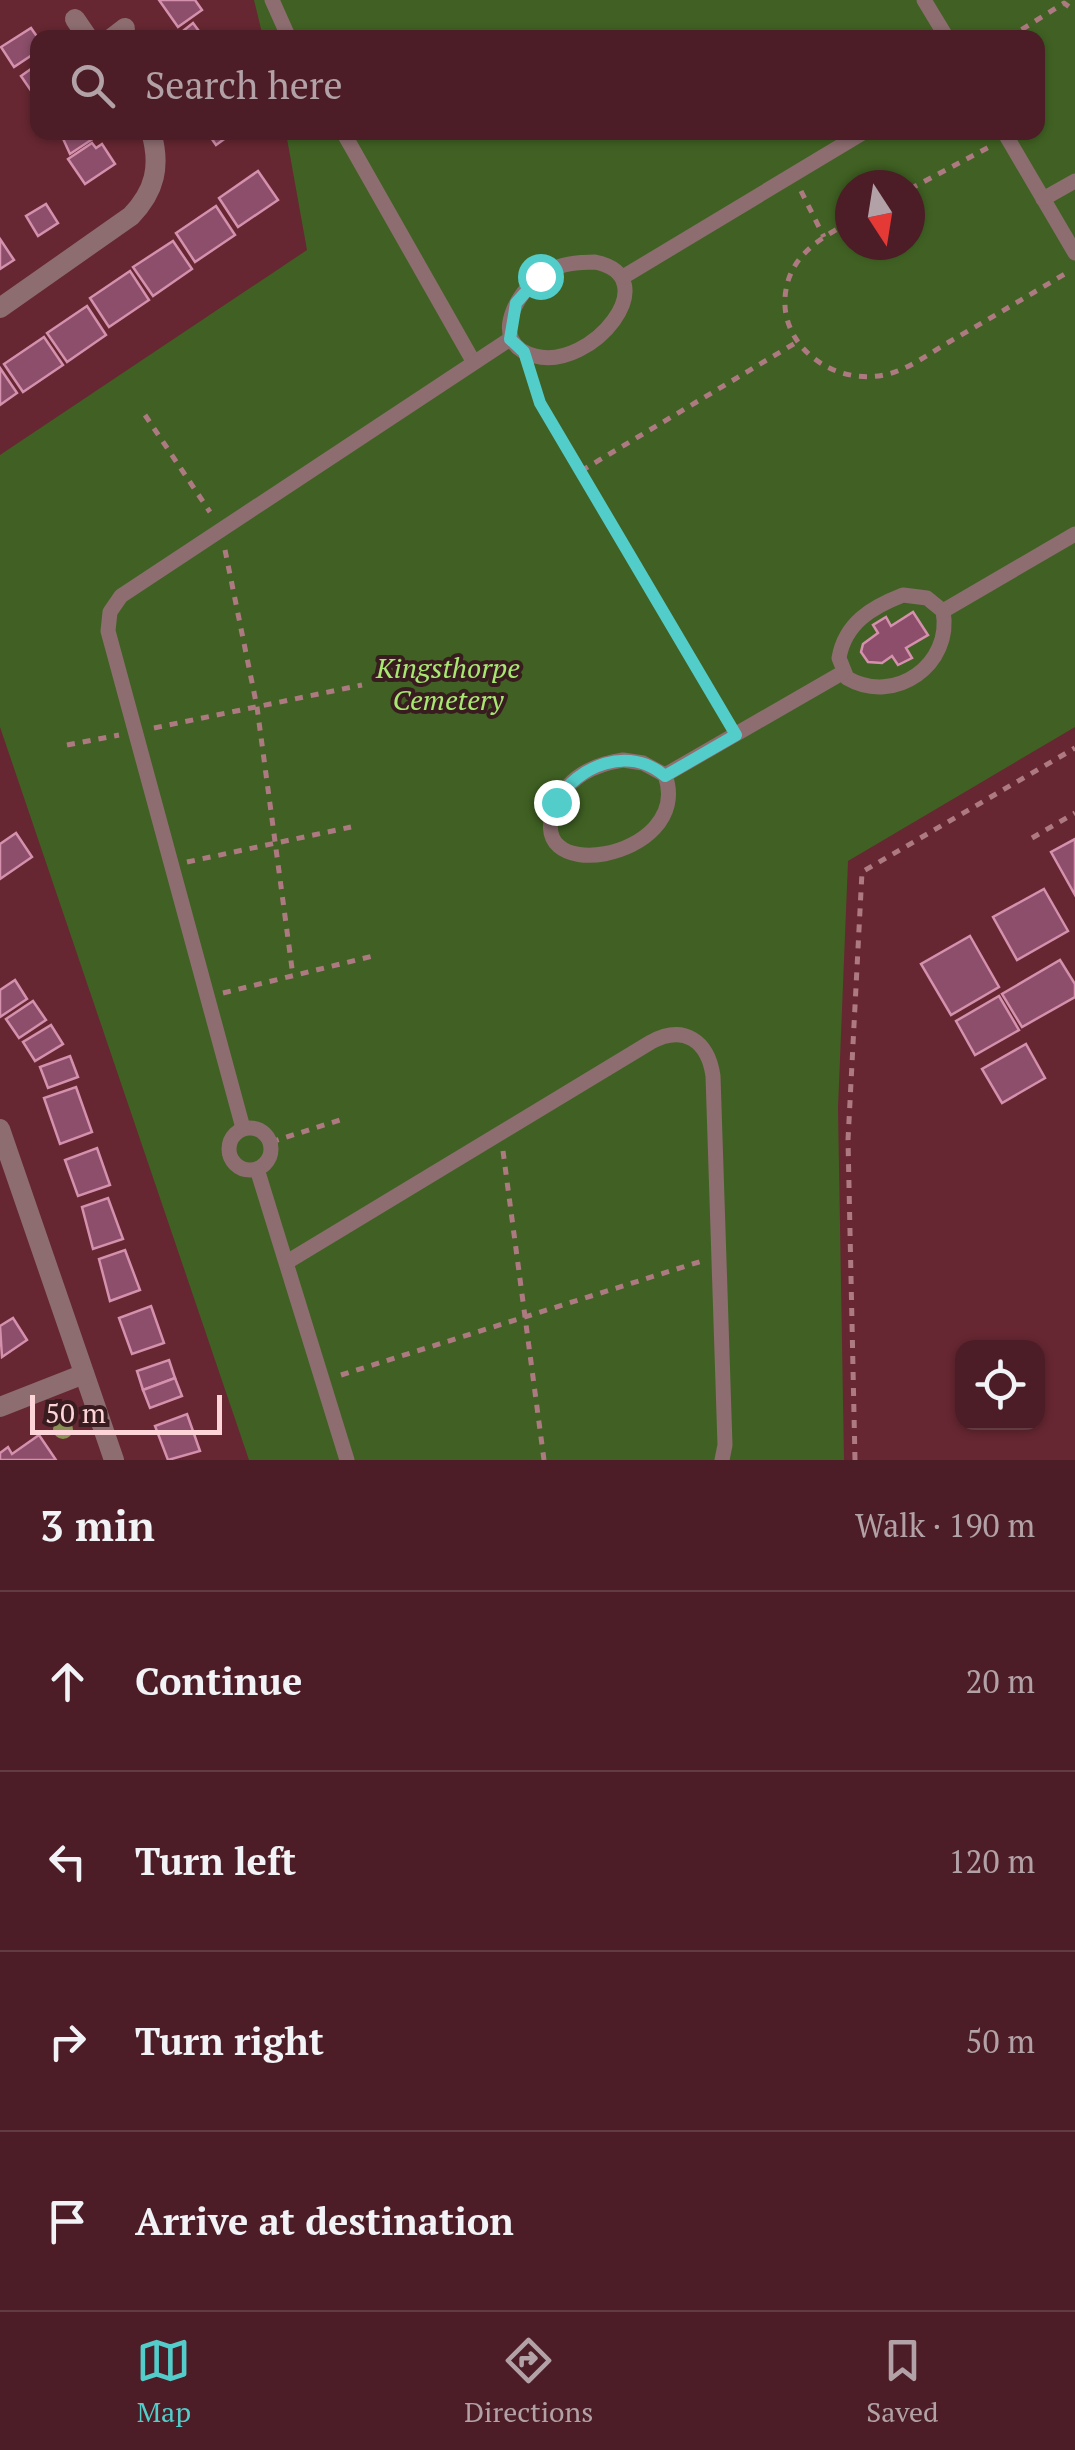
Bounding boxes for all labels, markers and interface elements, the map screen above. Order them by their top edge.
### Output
search box [30,30,1045,140]
icon: search [65,58,120,113]
text: Search here [145,60,343,110]
north arrow [835,170,925,260]
route start [518,254,564,300]
park label: Kingsthorpe Cemetery [375,649,520,718]
route end [534,780,580,826]
map controls [955,1340,1045,1430]
button: locate [955,1340,1045,1430]
scale bar [30,1390,222,1434]
text: 50 m [45,1394,106,1431]
text: 3 min [40,1497,155,1553]
text: Walk · 190 m [855,1504,1035,1546]
icon: ahead [40,1654,95,1709]
text: Continue [135,1656,302,1706]
text: 20 m [965,1660,1035,1702]
icon: left [40,1834,95,1889]
text: Turn left [135,1836,296,1886]
text: 120 m [948,1840,1035,1882]
icon: right [40,2014,95,2069]
text: Turn right [135,2016,324,2066]
text: 50 m [965,2020,1035,2062]
icon: arrive [40,2194,95,2249]
text: Arrive at destination [135,2196,514,2246]
tab: Map [136,2333,191,2430]
tab: Directions [464,2333,593,2430]
tab: Saved [866,2333,939,2430]

